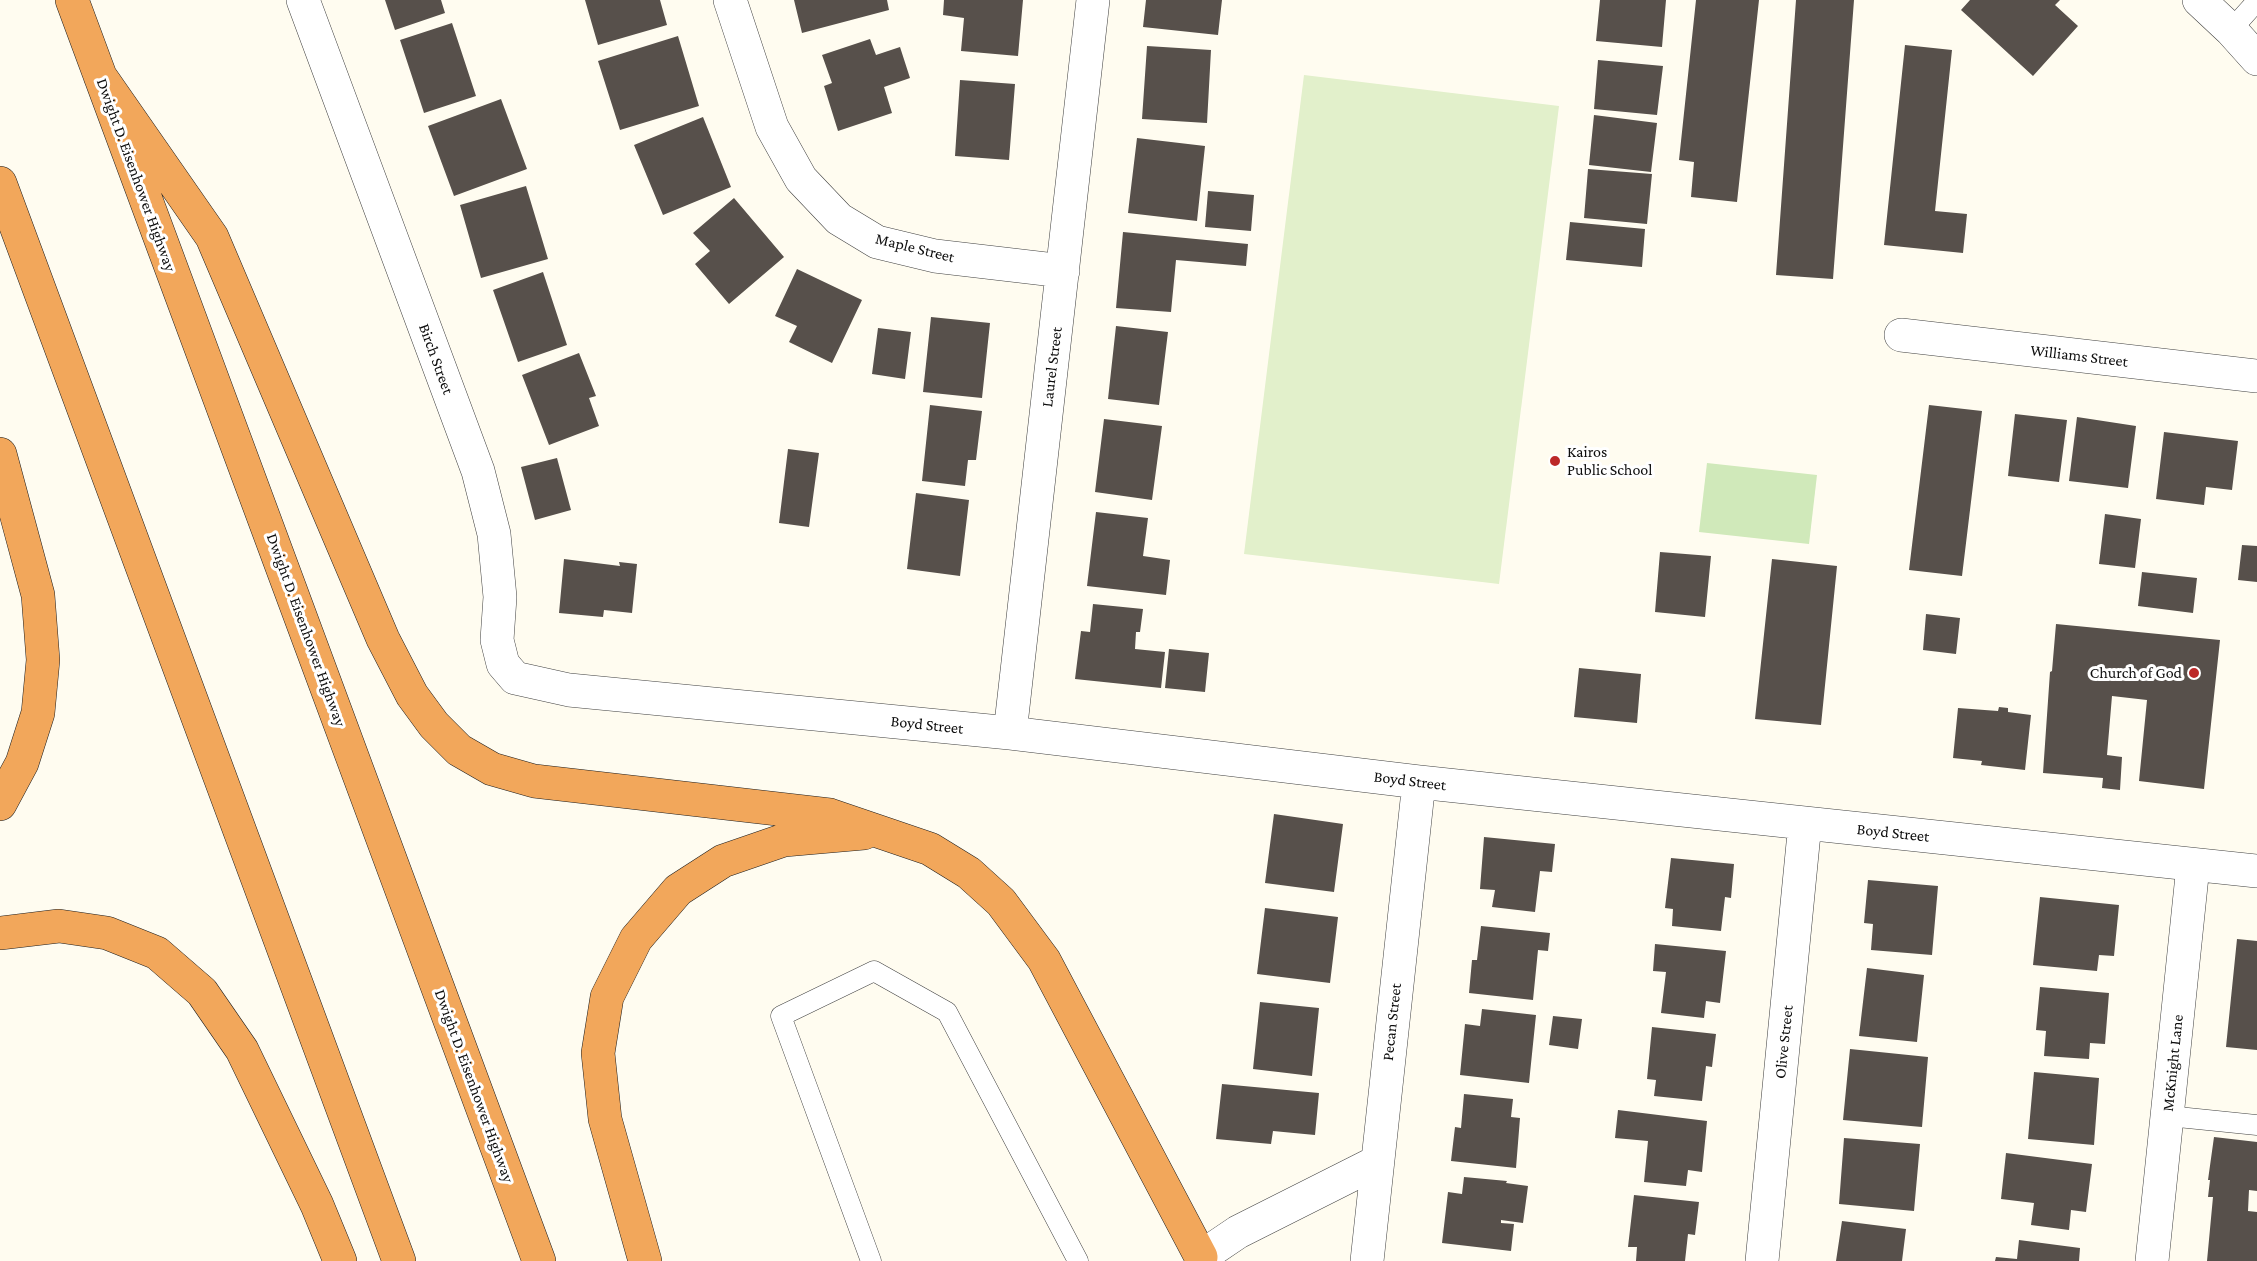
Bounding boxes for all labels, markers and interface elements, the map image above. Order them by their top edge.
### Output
street label: Dwight D. Eisenhower Highway [92,76,180,274]
street label: Maple Street [873,229,957,267]
street label: Birch Street [414,321,458,397]
street label: Laurel Street [1038,326,1066,408]
street label: Williams Street [2029,340,2129,372]
place label: Kairos Public School [1567,442,1652,480]
marker: Kairos Public School [1548,454,1562,468]
street label: Dwight D. Eisenhower Highway [262,531,350,729]
place label: Church of God [2090,663,2182,683]
marker: Church of God [2187,666,2201,680]
street label: Boyd Street [890,712,964,738]
street label: Boyd Street [1373,767,1447,795]
street label: Boyd Street [1856,820,1930,846]
street label: Pecan Street [1378,982,1406,1062]
street label: Dwight D. Eisenhower Highway [430,987,518,1185]
street label: Olive Street [1771,1004,1797,1080]
street label: McKnight Lane [2158,1013,2188,1113]

